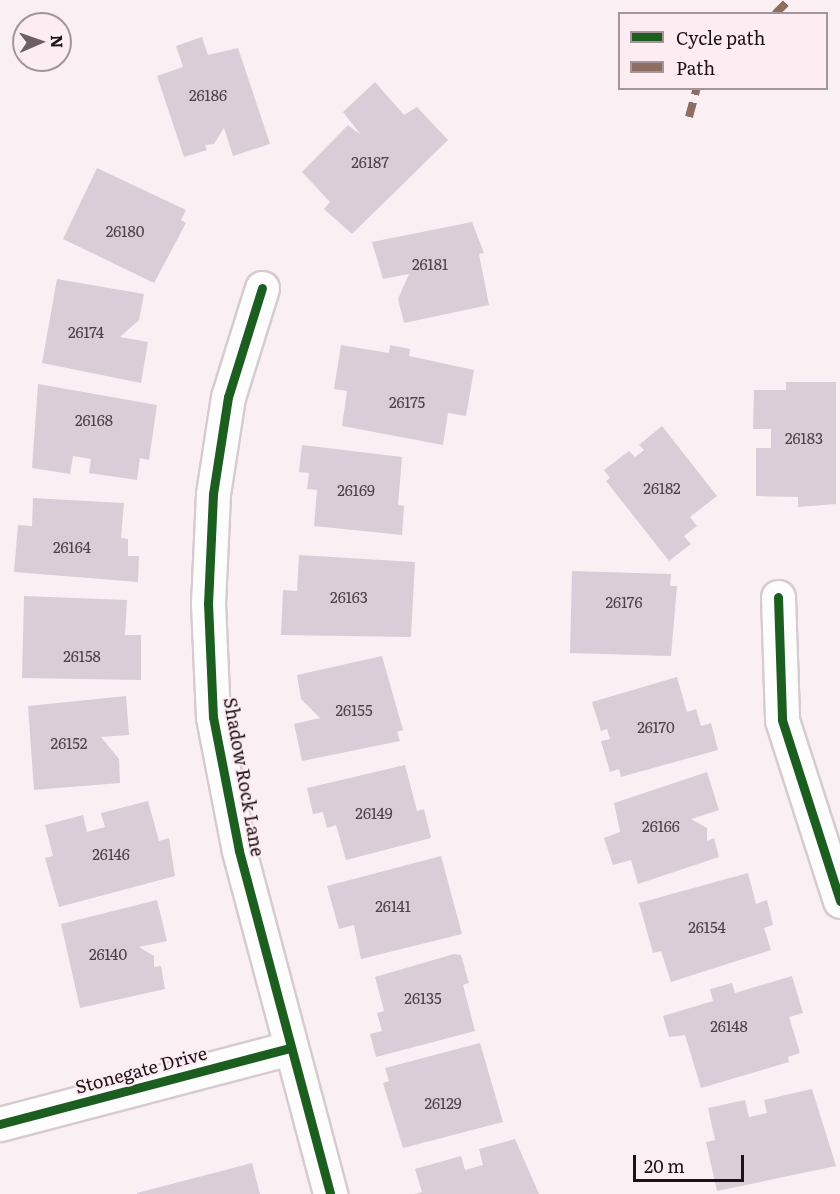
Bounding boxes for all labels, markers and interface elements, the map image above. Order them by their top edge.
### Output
north arrow [12,12,72,72]
legend [618,12,828,90]
text: Cycle path [676,24,765,51]
text: N [46,34,70,49]
text: Path [676,54,715,81]
house number: 26186 [189,86,227,104]
house number: 26187 [351,153,389,171]
house number: 26180 [106,222,144,240]
house number: 26181 [412,255,448,273]
house number: 26174 [68,323,104,341]
house number: 26175 [389,393,425,411]
house number: 26168 [75,411,113,429]
house number: 26183 [785,429,823,447]
house number: 26182 [643,479,681,497]
house number: 26169 [337,481,375,499]
house number: 26164 [53,538,91,556]
house number: 26163 [330,588,368,606]
house number: 26176 [606,593,642,611]
house number: 26158 [63,647,101,665]
street label: Shadow Rock Lane [219,696,269,858]
house number: 26155 [335,701,373,719]
house number: 26170 [637,718,675,736]
house number: 26152 [51,734,87,752]
house number: 26149 [355,804,393,822]
house number: 26166 [642,817,680,835]
house number: 26146 [92,845,130,863]
house number: 26141 [375,897,411,915]
house number: 26154 [688,918,726,936]
house number: 26140 [89,945,127,963]
house number: 26135 [404,989,442,1007]
house number: 26148 [710,1017,748,1035]
street label: Stonegate Drive [73,1042,209,1098]
house number: 26129 [424,1094,462,1112]
scale bar [636,1143,747,1181]
text: 20 m [644,1152,685,1179]

